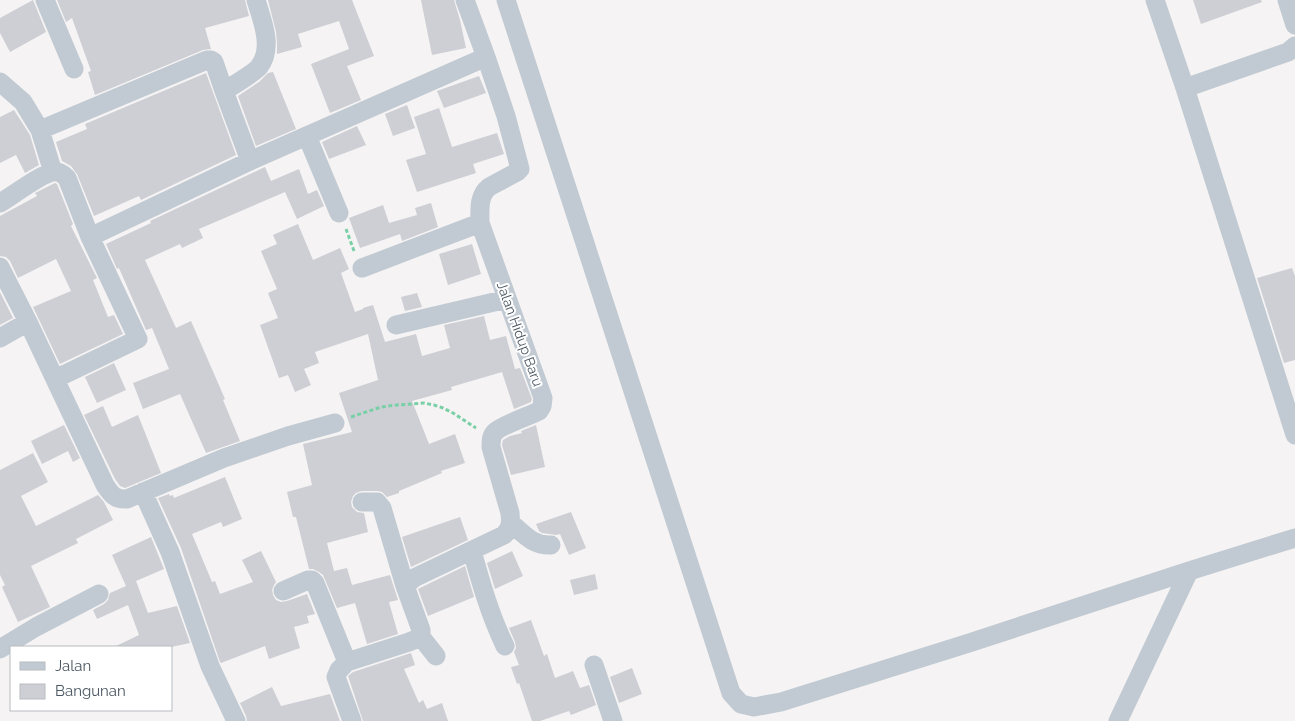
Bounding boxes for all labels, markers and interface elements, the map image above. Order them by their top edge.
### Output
street label: Jalan Hidup Baru [494,279,546,389]
legend [10,646,172,711]
text: Jalan [55,657,91,675]
text: Bangunan [55,682,126,700]

